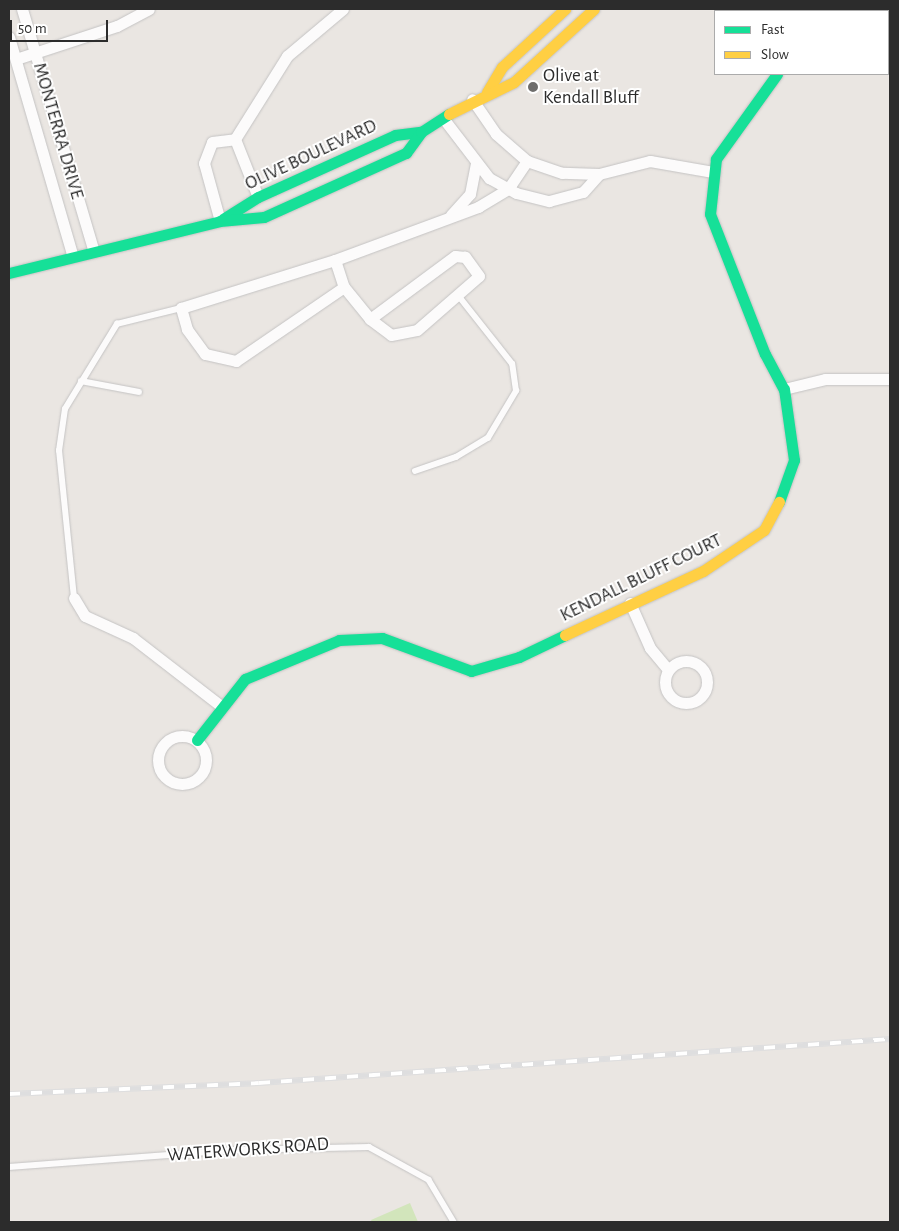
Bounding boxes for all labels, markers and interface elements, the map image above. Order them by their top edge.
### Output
scale bar [12,10,110,42]
legend [714,10,889,75]
text: 50 m [18,21,47,36]
text: Fast [761,22,784,37]
text: Slow [761,47,789,62]
street label: MONTERRA DRIVE [28,60,88,202]
place label: Olive at Kendall Bluff [543,65,639,109]
marker: Olive at Kendall Bluff [527,81,539,93]
street label: OLIVE BOULEVARD [241,114,381,196]
street label: KENDALL BLUFF COURT [556,529,726,627]
street label: WATERWORKS ROAD [166,1133,330,1167]

